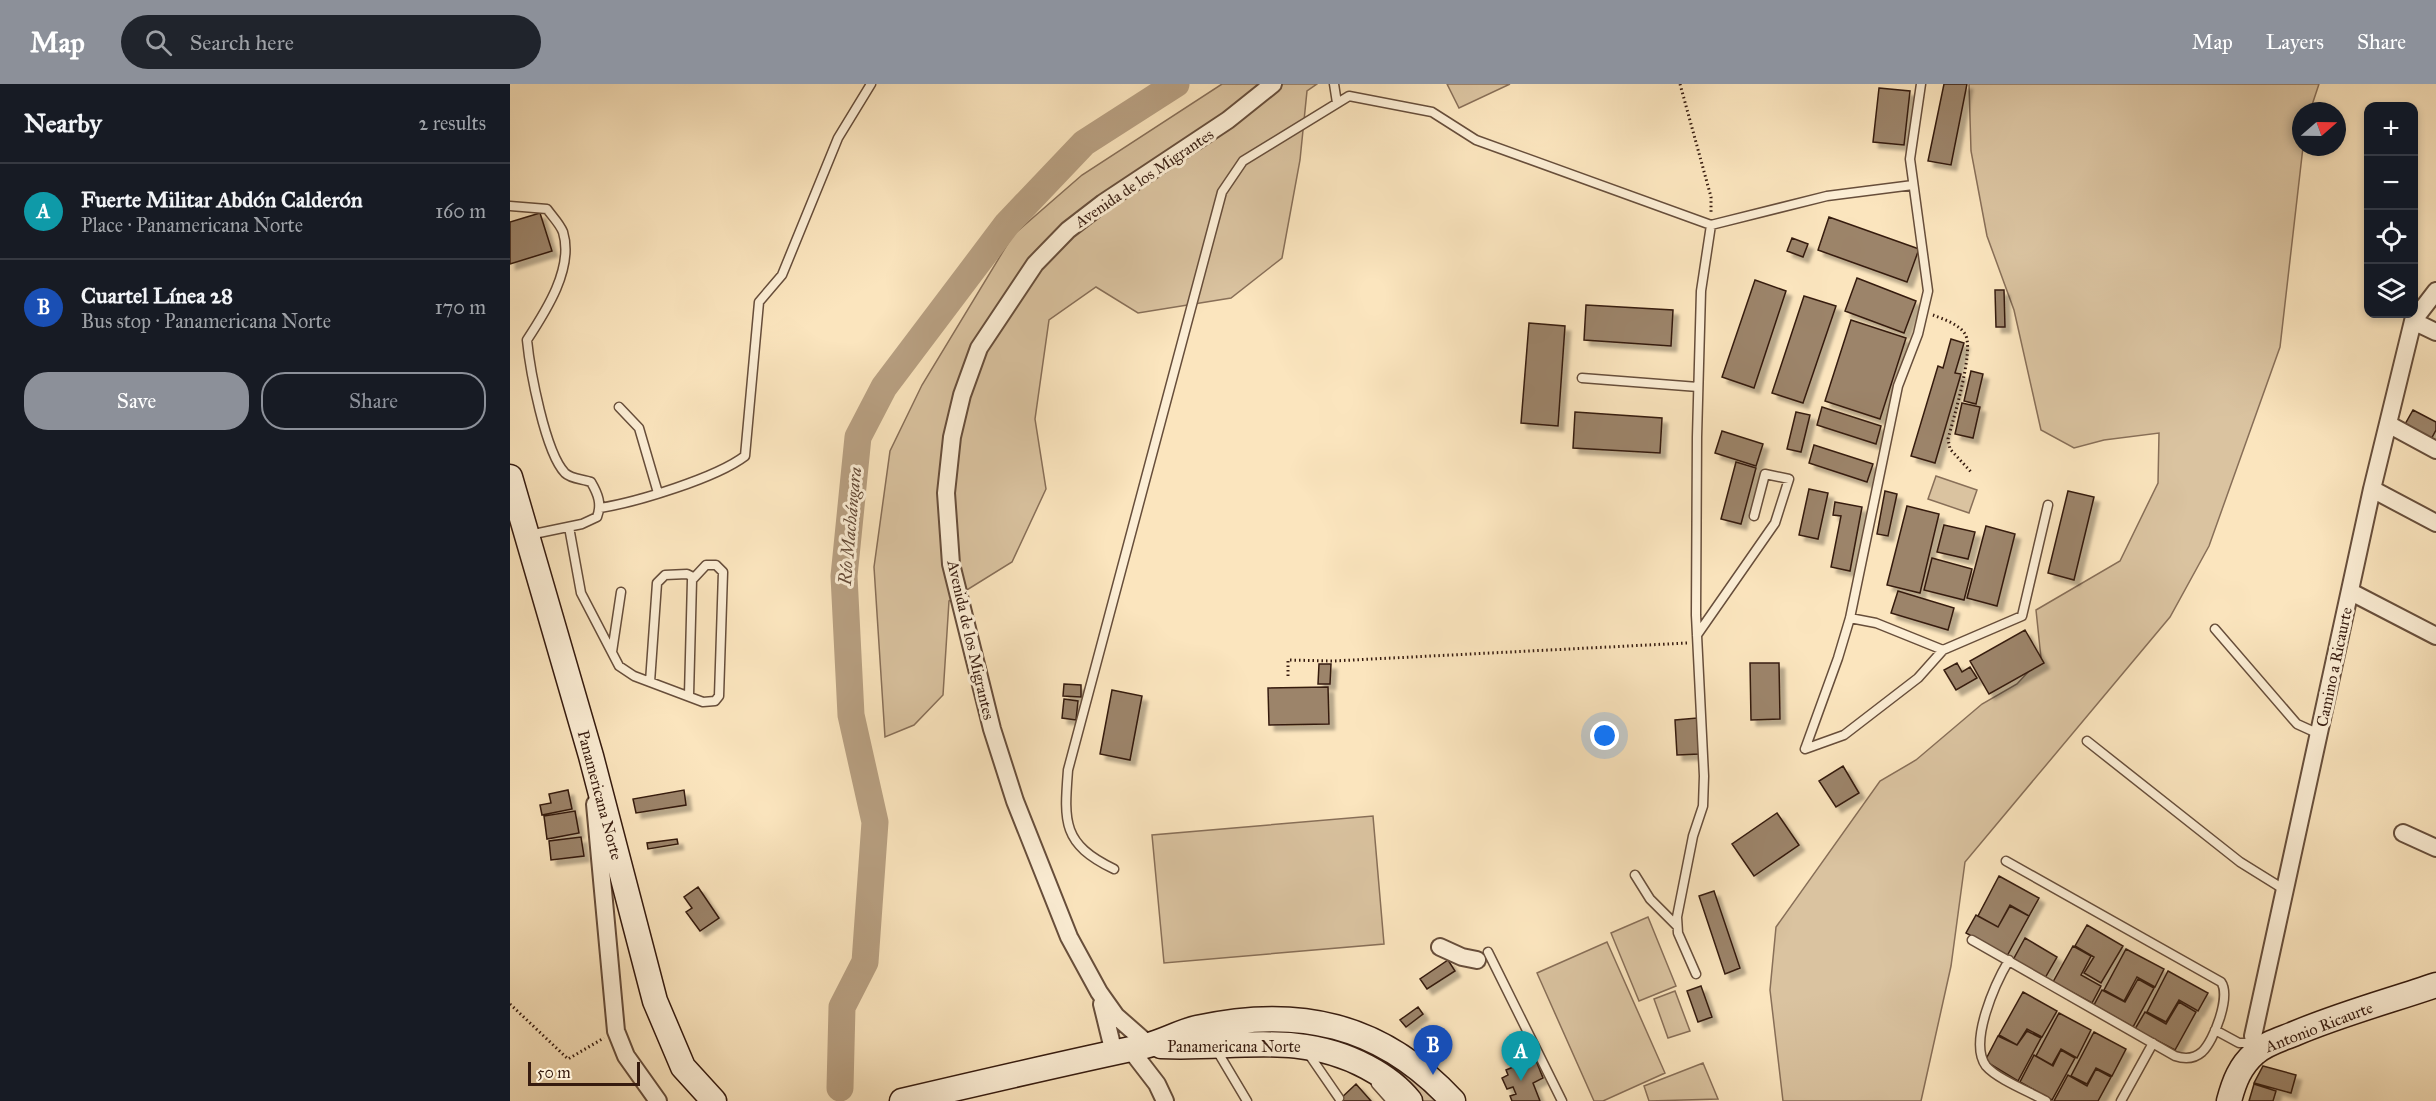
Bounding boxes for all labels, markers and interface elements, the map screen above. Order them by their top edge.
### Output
search box [121,15,541,69]
text: Map [30,25,85,60]
icon: search [142,26,175,59]
text: Search here [190,29,294,56]
text: Map [2192,29,2233,55]
text: Layers [2266,29,2324,55]
text: Share [2357,29,2406,55]
north arrow [2292,102,2346,156]
map controls [2364,102,2418,318]
button: + [2364,102,2418,156]
text: Nearby [24,107,102,139]
text: 2 results [418,111,486,135]
street label: Avenida de los Migrantes [1070,124,1218,233]
button: − [2364,156,2418,210]
text: Fuerte Militar Abdón Calderón [81,186,363,213]
text: A [37,199,50,223]
text: 160 m [435,199,486,223]
button: locate [2364,210,2418,264]
text: Place · Panamericana Norte [81,213,303,237]
button: layers [2364,264,2418,318]
text: Cuartel Línea 28 [81,282,233,309]
text: B [37,295,50,319]
text: 170 m [435,295,486,319]
text: Bus stop · Panamericana Norte [81,309,331,333]
button: Save [24,372,249,430]
button: Share [261,372,486,430]
water label: Río Machángara [834,466,866,587]
street label: Avenida de los Migrantes [942,557,999,722]
street label: Camino a Ricaurte [2312,605,2356,729]
your location [1590,721,1619,750]
street label: Panamericana Norte [574,728,627,862]
street label: Antonio Ricaurte [2262,998,2376,1057]
pin: B [1414,1026,1452,1075]
pin: A [1502,1032,1540,1081]
street label: Panamericana Norte [1167,1037,1301,1056]
scale bar [528,1059,640,1086]
text: 50 m [537,1063,571,1082]

